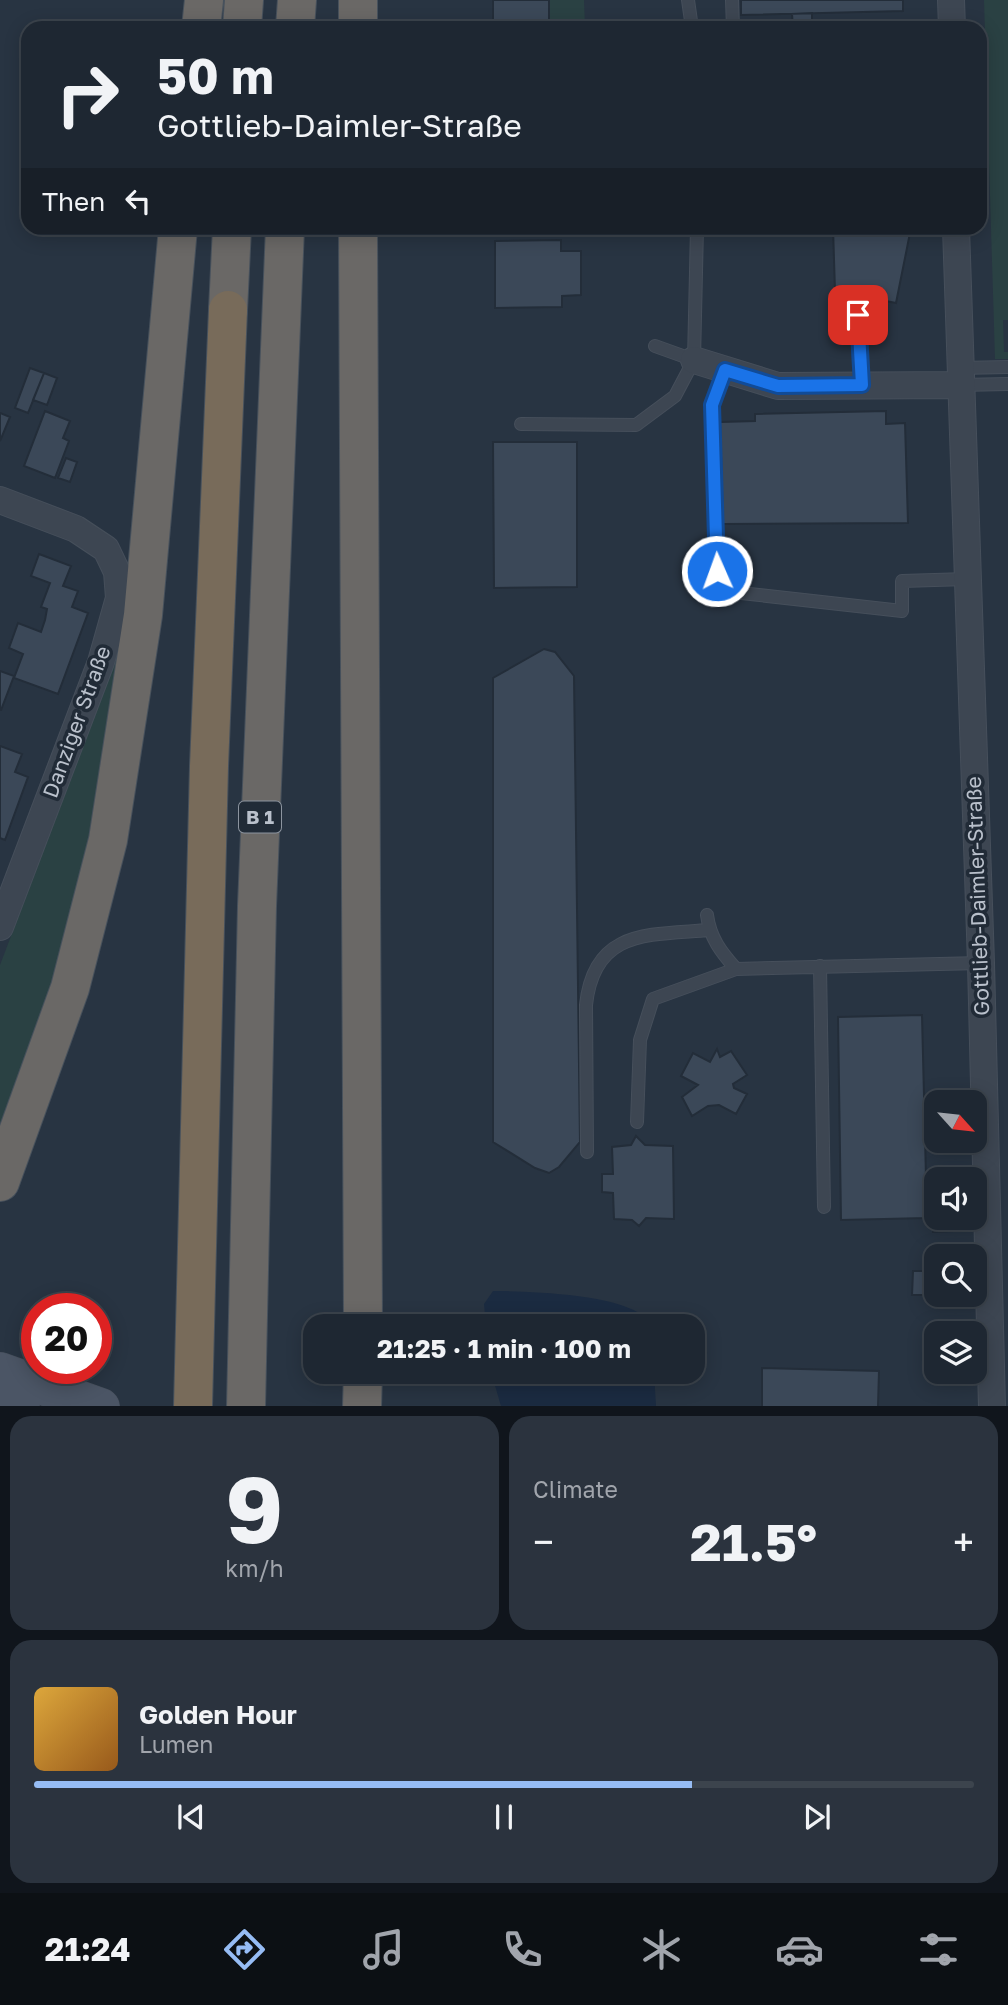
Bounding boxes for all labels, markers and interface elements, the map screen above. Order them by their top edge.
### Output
text: 50 m [157,46,274,105]
icon: right [42,49,133,140]
text: Gottlieb-Daimler-Straße [157,106,522,144]
icon: left [119,182,157,220]
text: Then [42,186,105,217]
pin [828,285,888,345]
icon: arrive [839,296,877,334]
position arrow [680,534,754,608]
street label: Danziger Straße [36,642,116,801]
street label: Gottlieb-Daimler-Straße [960,776,994,1016]
road number: B 1 [239,802,281,832]
north arrow [924,1090,987,1153]
map controls [924,1090,987,1384]
button: sound [924,1167,987,1230]
button: search [924,1244,987,1307]
speed limit sign: 20 [21,1293,112,1384]
button: layers [924,1321,987,1384]
text: 21:25 · 1 min · 100 m [377,1333,631,1364]
text: 9 [226,1454,283,1563]
text: Climate [533,1475,618,1503]
text: 21.5° [690,1510,817,1572]
text: − [533,1519,554,1564]
text: + [953,1519,974,1564]
text: km/h [225,1554,284,1582]
text: Golden Hour [139,1699,297,1730]
text: Lumen [139,1730,213,1758]
icon: previous [172,1798,210,1836]
icon: pause [485,1798,523,1836]
icon: next [798,1798,836,1836]
icon: directions [220,1925,269,1974]
icon: music [359,1925,408,1974]
icon: phone [498,1925,547,1974]
icon: climate [637,1925,686,1974]
icon: car [775,1925,824,1974]
icon: filters [914,1925,963,1974]
text: 21:24 [45,1930,131,1968]

